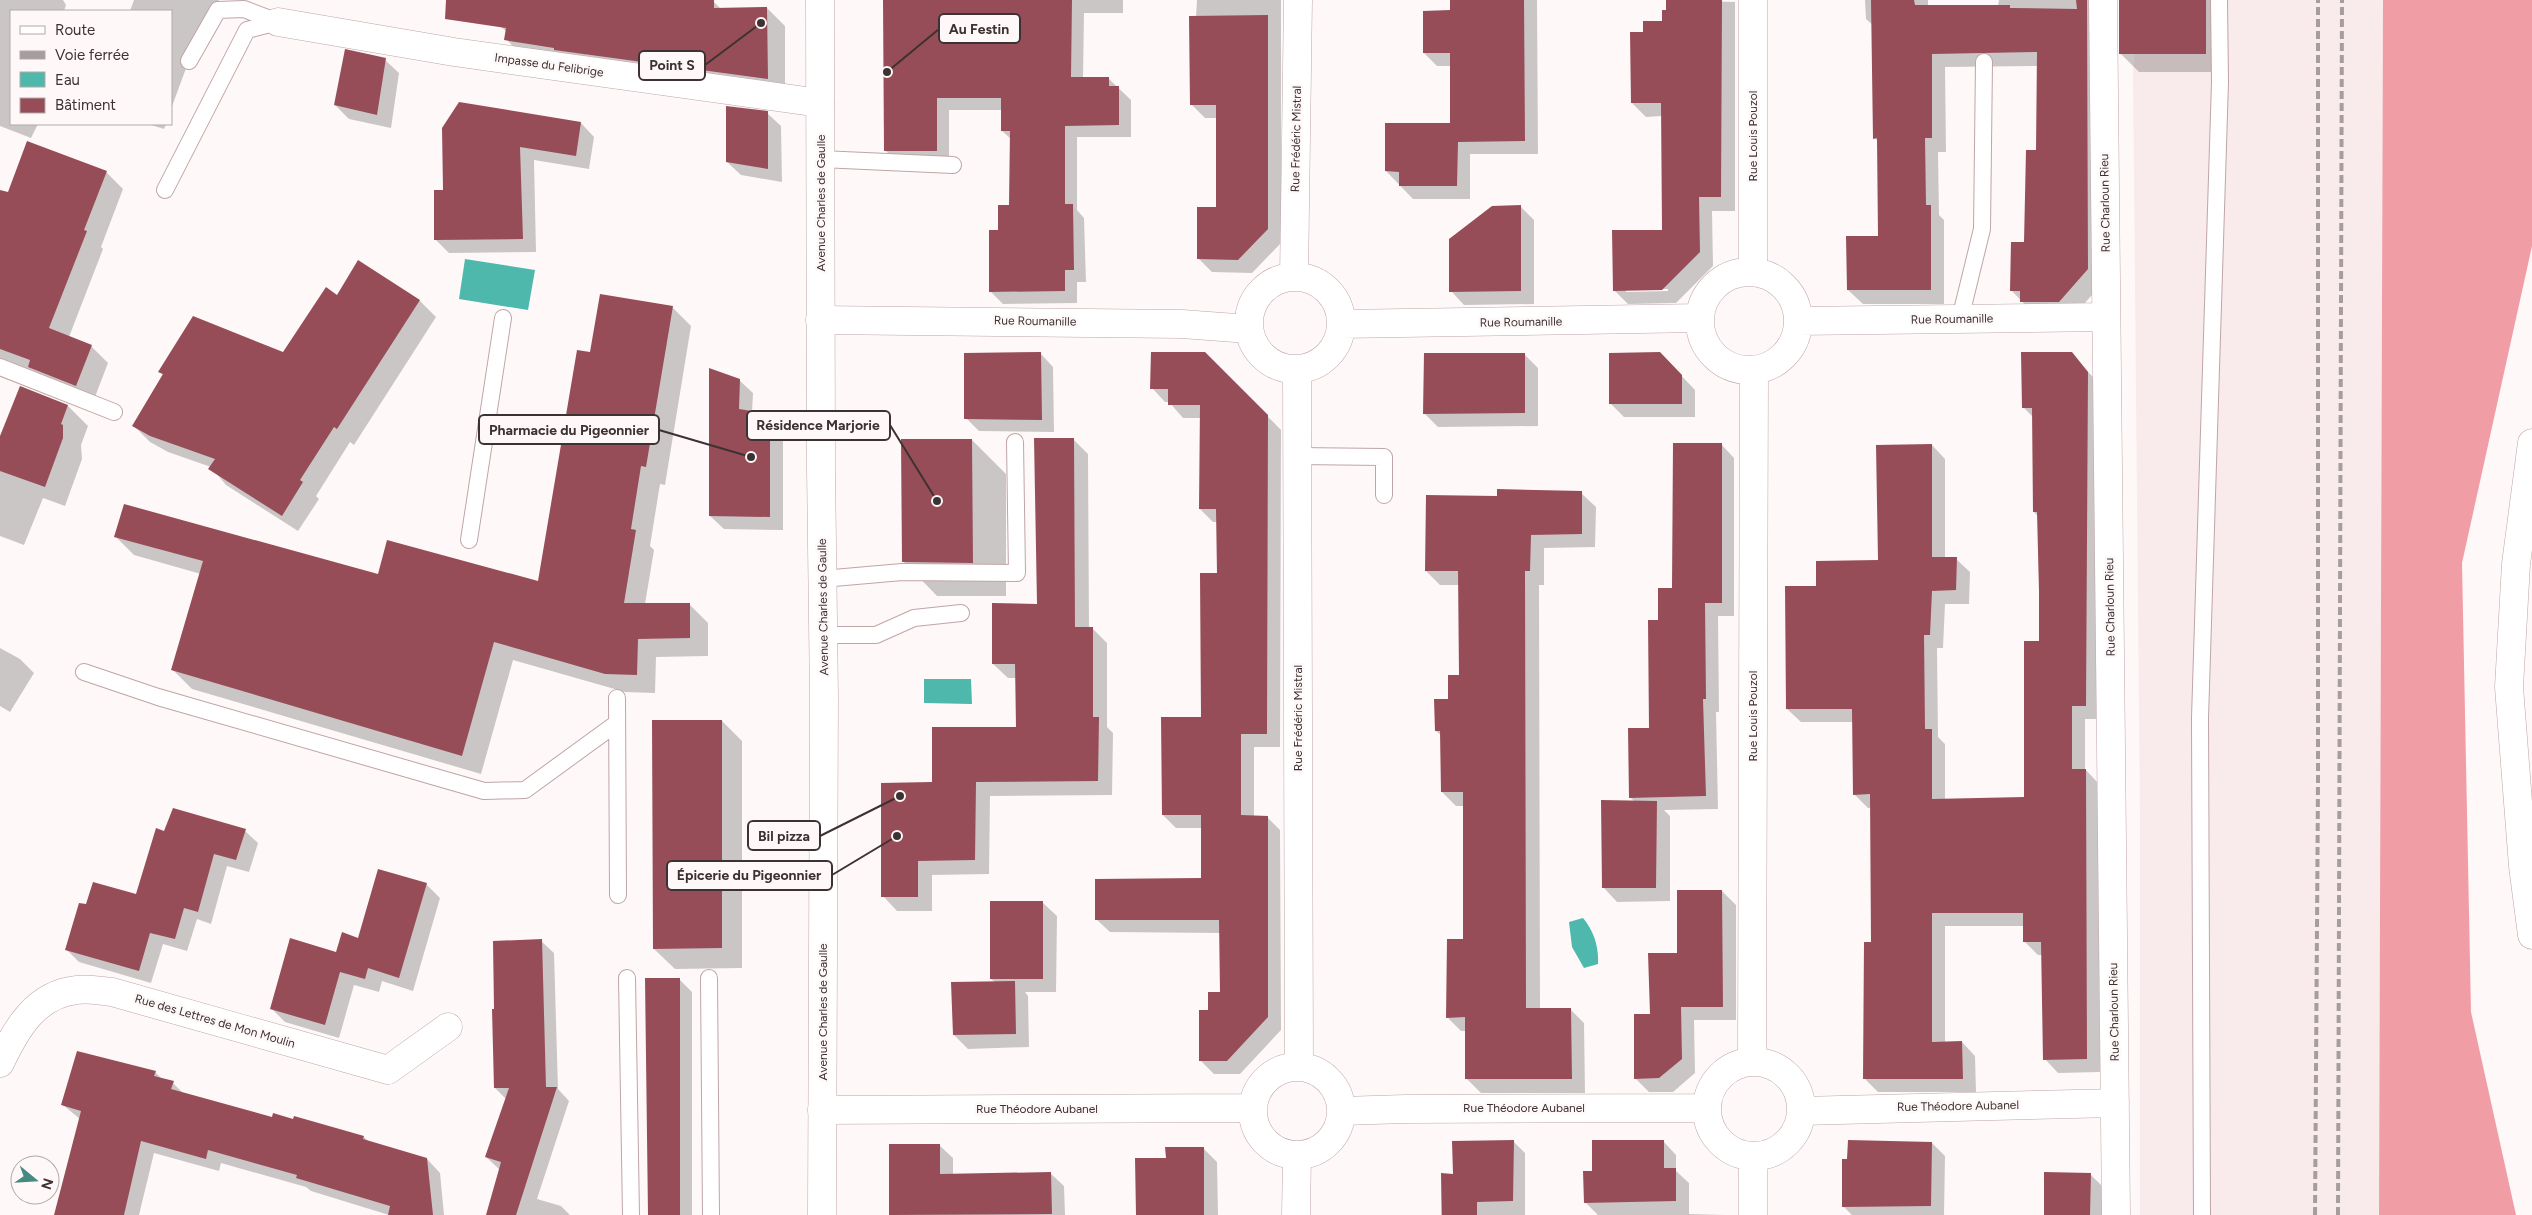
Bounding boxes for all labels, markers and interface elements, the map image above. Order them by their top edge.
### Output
legend [10,10,172,125]
callout: Au Festin [939,14,1020,43]
text: Route [55,21,95,39]
text: Au Festin [949,21,1009,38]
text: Voie ferrée [55,46,129,64]
street label: Impasse du Felibrige [494,50,605,80]
callout: Point S [639,51,705,80]
text: Point S [649,57,695,74]
text: Eau [55,71,80,89]
street label: Rue Frédéric Mistral [1288,86,1304,192]
street label: Rue Louis Pouzol [1746,91,1760,181]
text: Bâtiment [55,96,116,114]
street label: Avenue Charles de Gaulle [814,134,828,272]
street label: Rue Charloun Rieu [2097,154,2113,252]
street label: Rue Roumanille [1911,311,1994,327]
street label: Rue Roumanille [994,313,1077,329]
street label: Rue Roumanille [1480,314,1563,330]
callout: Résidence Marjorie [747,411,890,440]
callout: Pharmacie du Pigeonnier [479,415,659,444]
text: Résidence Marjorie [756,417,880,434]
text: Pharmacie du Pigeonnier [489,422,650,439]
street label: Avenue Charles de Gaulle [815,538,831,676]
street label: Rue Charloun Rieu [2102,558,2118,656]
street label: Rue Frédéric Mistral [1291,665,1305,771]
street label: Rue Louis Pouzol [1746,671,1760,761]
callout: Bil pizza [748,821,820,850]
text: Bil pizza [758,828,810,845]
callout: Épicerie du Pigeonnier [667,861,832,890]
text: Épicerie du Pigeonnier [677,867,822,884]
street label: Avenue Charles de Gaulle [816,943,830,1081]
street label: Rue Charloun Rieu [2106,963,2122,1061]
street label: Rue des Lettres de Mon Moulin [133,991,297,1051]
street label: Rue Théodore Aubanel [1897,1098,2019,1114]
street label: Rue Théodore Aubanel [1463,1101,1585,1115]
street label: Rue Théodore Aubanel [976,1102,1098,1116]
north arrow [10,1155,60,1205]
text: N [37,1176,57,1192]

